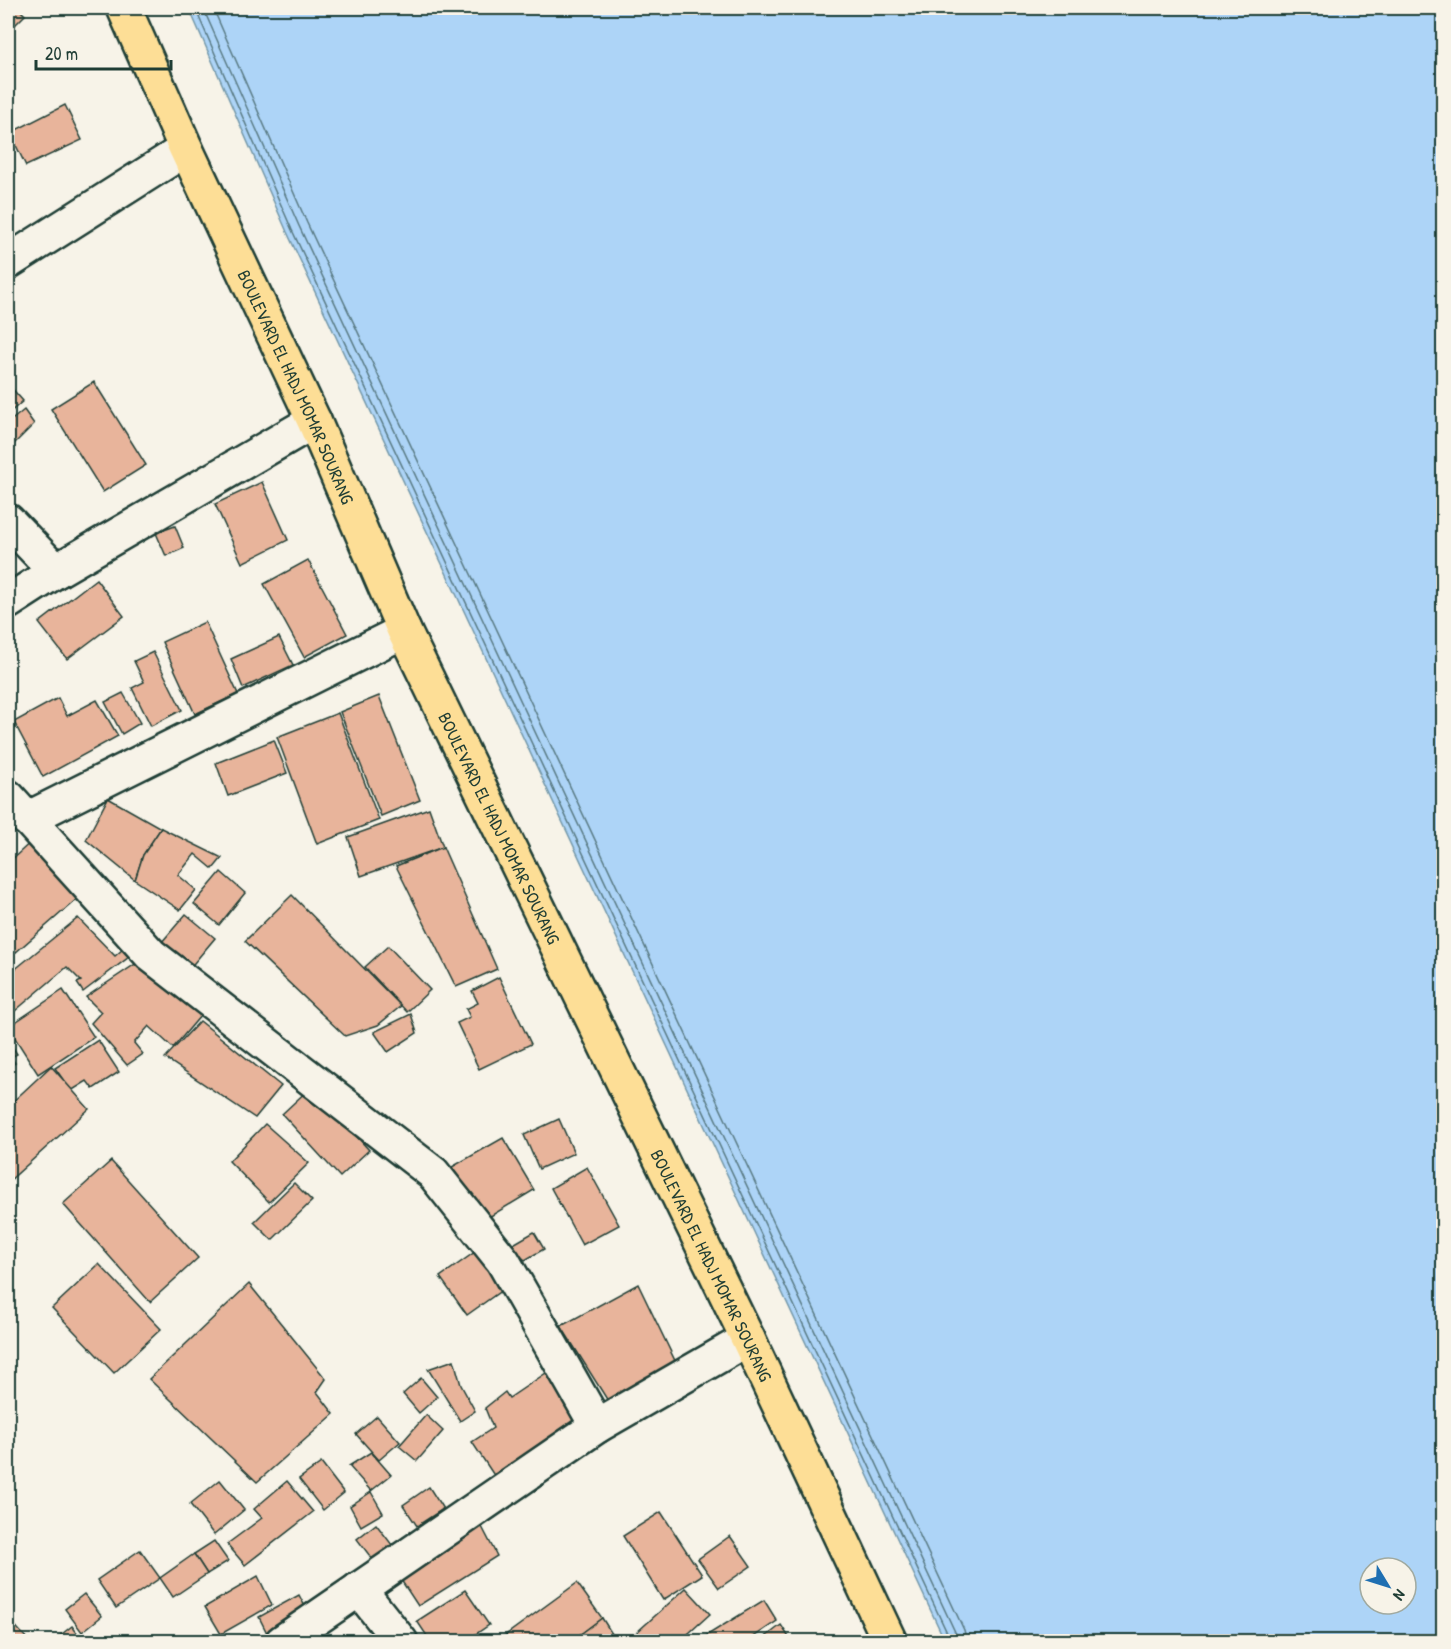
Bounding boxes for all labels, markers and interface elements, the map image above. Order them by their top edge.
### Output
scale bar [36,33,171,71]
text: 20 m [45,41,78,66]
street label: BOULEVARD EL HADJ MOMAR SOURANG [232,265,361,508]
street label: BOULEVARD EL HADJ MOMAR SOURANG [433,708,567,948]
street label: BOULEVARD EL HADJ MOMAR SOURANG [645,1145,779,1386]
north arrow [1358,1556,1418,1616]
text: N [1388,1585,1411,1606]

